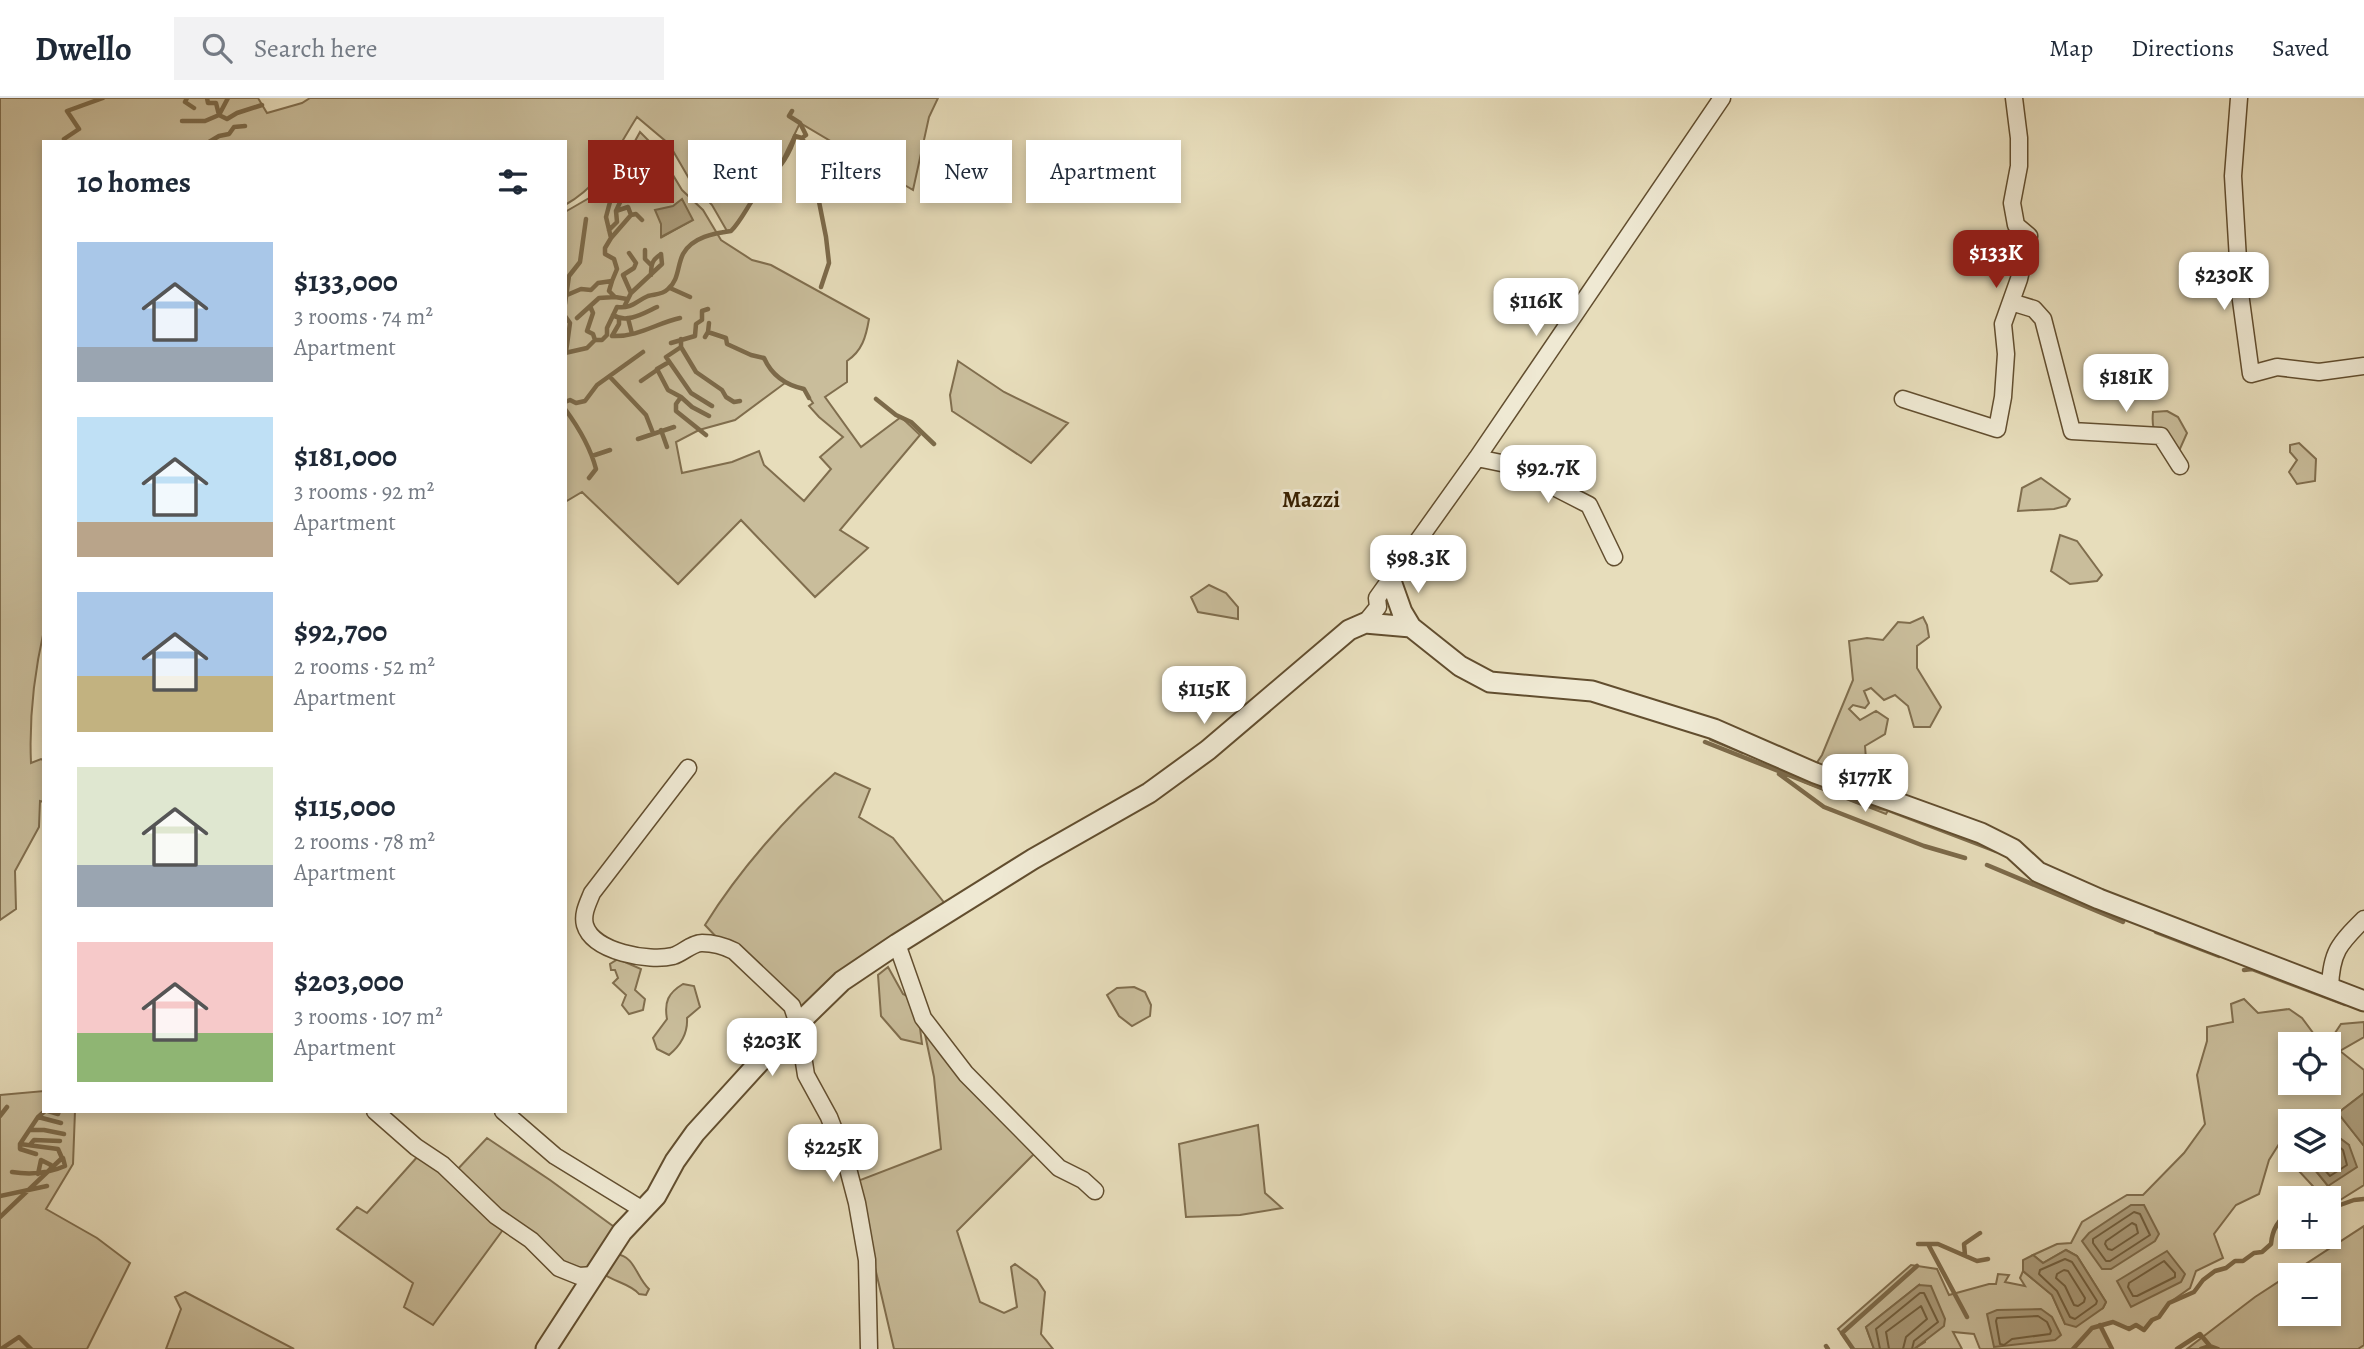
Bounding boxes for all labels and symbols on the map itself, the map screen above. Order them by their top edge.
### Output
pin: $133K [1947,230,2045,290]
pin: $230K [2175,252,2273,312]
pin: $116K [1487,278,1585,338]
pin: $181K [2077,354,2175,414]
pin: $92.7K [1491,446,1605,505]
district label: Mazzi [1282,484,1340,515]
pin: $98.3K [1361,536,1475,595]
pin: $115K [1155,666,1253,726]
pin: $177K [1816,754,1914,814]
pin: $203K [723,1018,821,1078]
pin: $225K [784,1124,882,1184]

